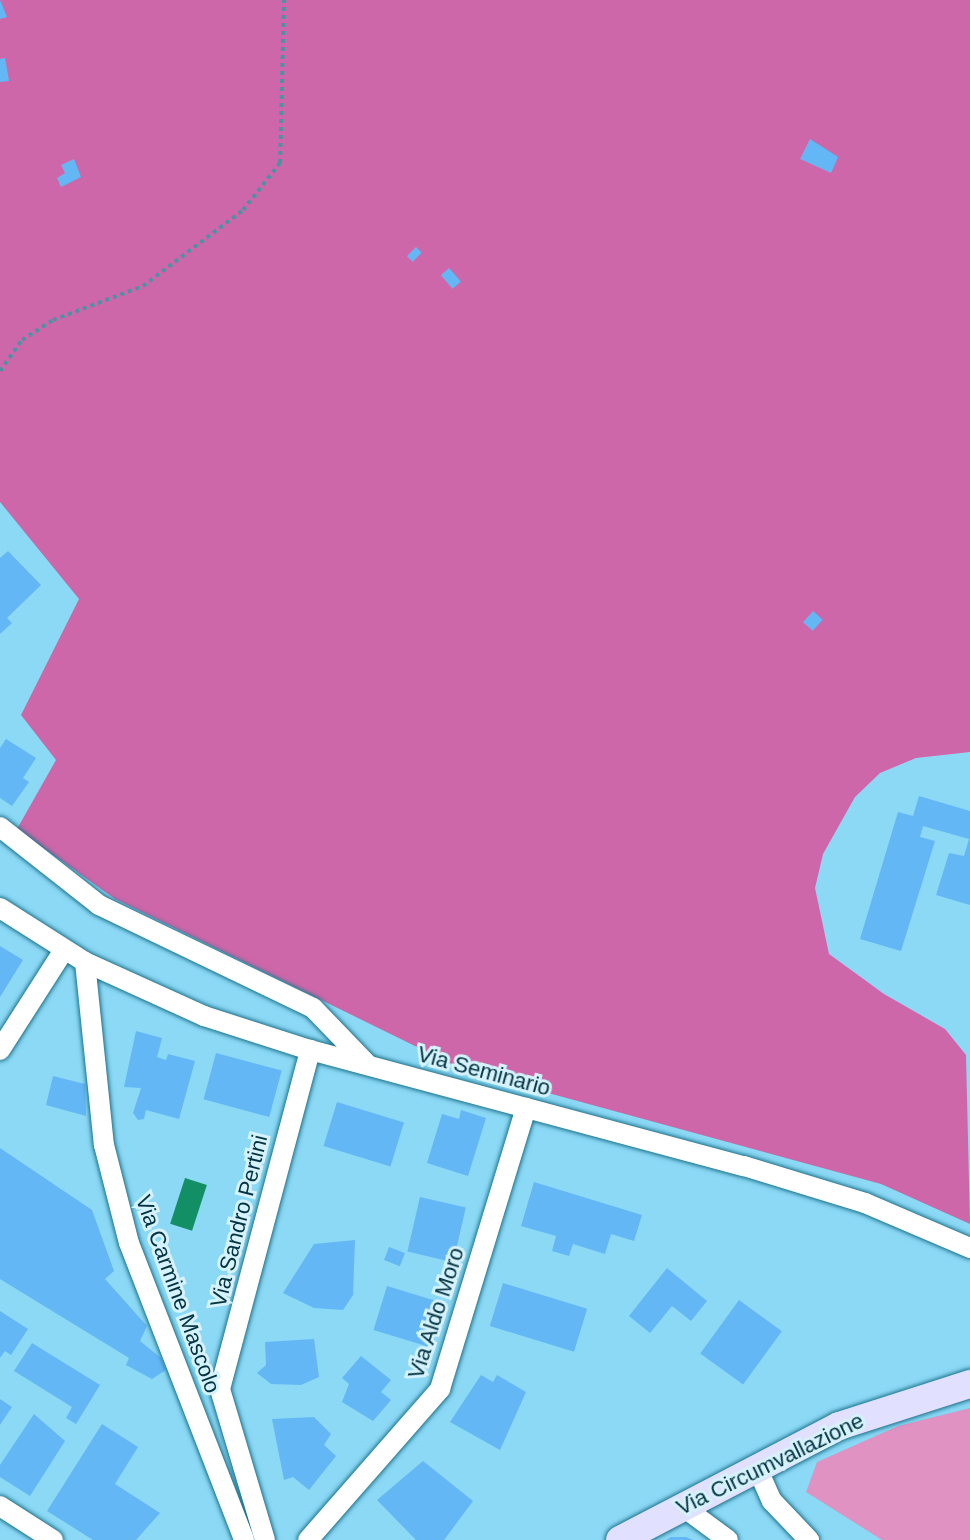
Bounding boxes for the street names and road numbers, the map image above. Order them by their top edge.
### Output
street label: Via Seminario [415,1041,553,1101]
street label: Via Sandro Pertini [205,1132,273,1310]
street label: Via Carmine Mascolo [130,1191,226,1397]
street label: Via Aldo Moro [402,1243,470,1383]
street label: Via Circumvallazione [672,1407,868,1521]

